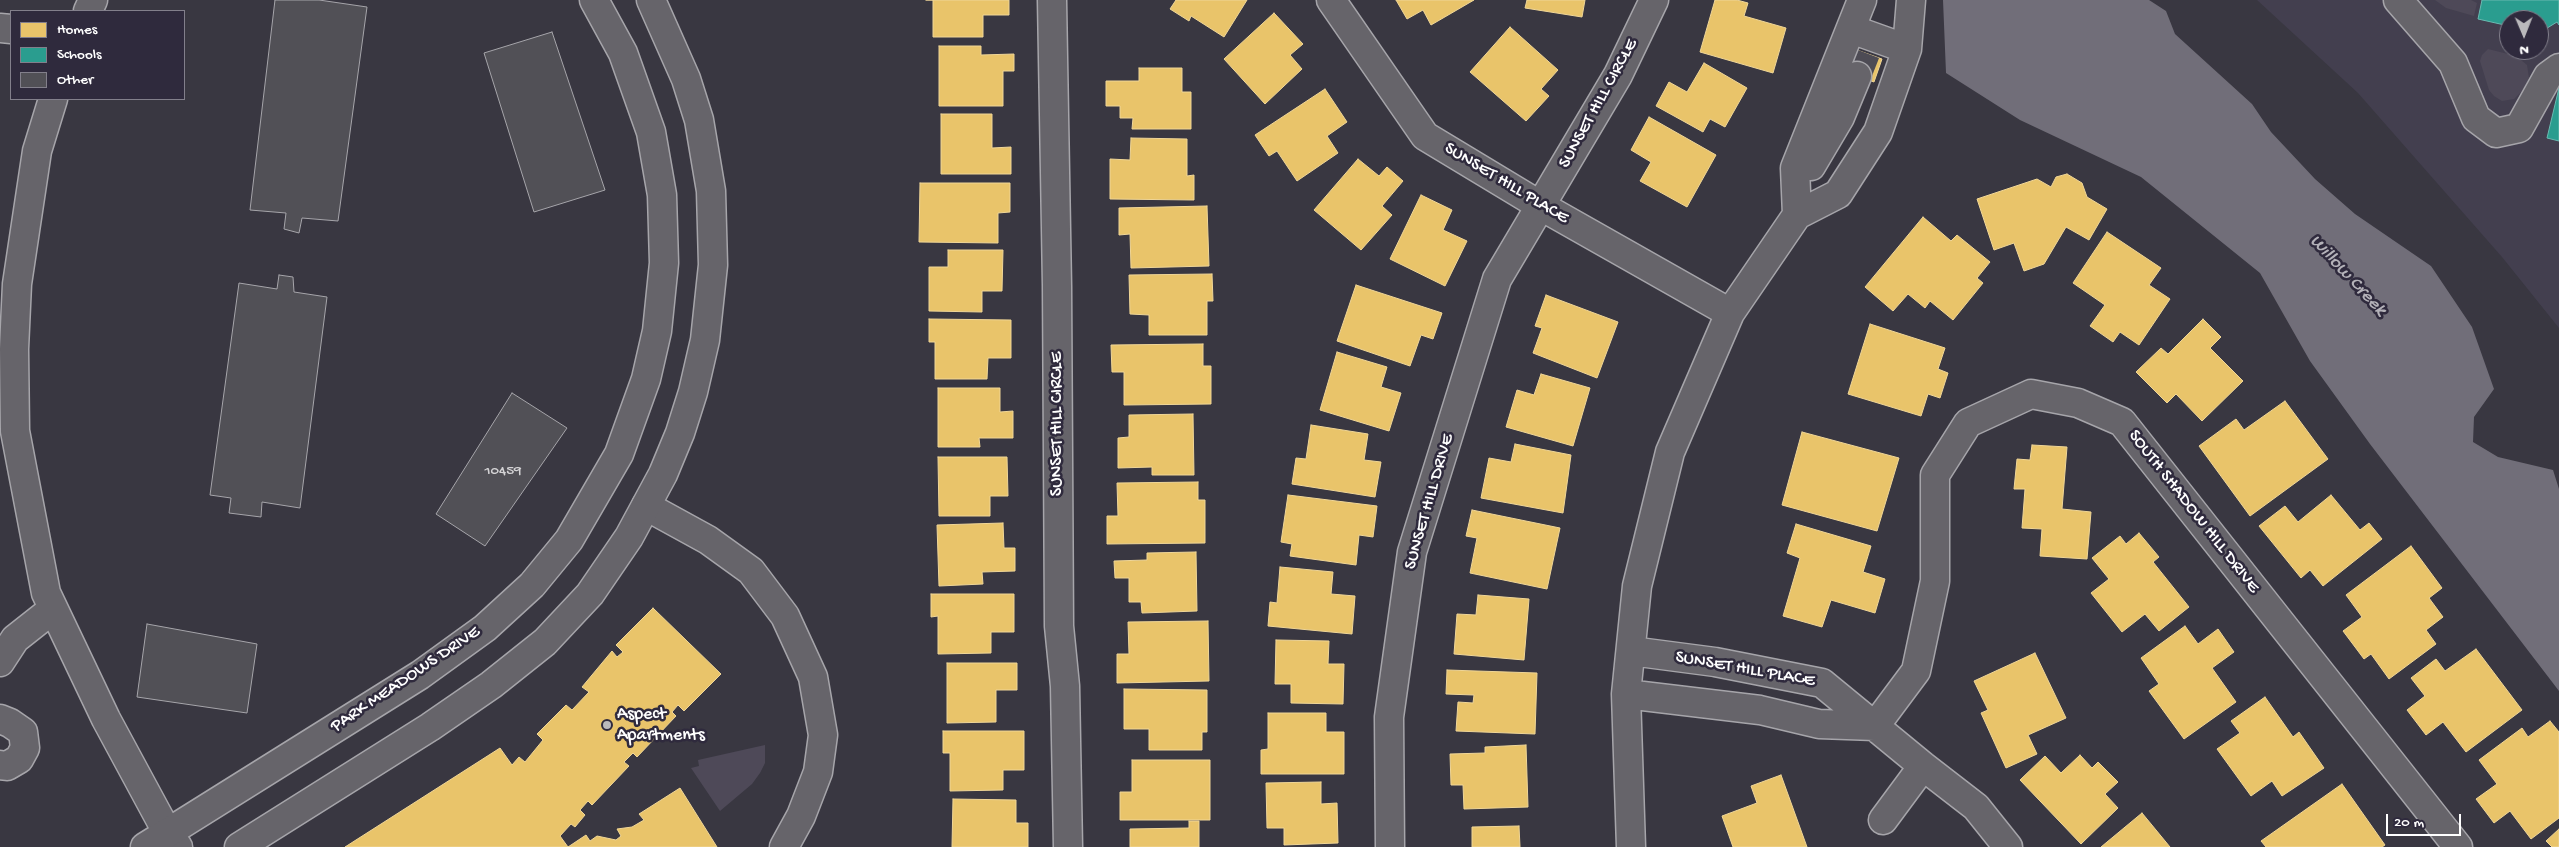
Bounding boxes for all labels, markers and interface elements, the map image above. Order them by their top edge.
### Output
legend [10,10,185,100]
north arrow [2499,10,2549,60]
text: Homes [57,21,97,39]
street label: SUNSET HILL CIRCLE [1555,36,1643,172]
text: N [2520,41,2529,58]
text: Schools [57,46,102,64]
text: Other [57,71,93,89]
street label: SUNSET HILL PLACE [1440,138,1572,230]
water label: Willow Creek [2304,231,2390,321]
street label: SUNSET HILL CIRCLE [1047,352,1069,496]
street label: SOUTH SHADOW HILL DRIVE [2123,426,2263,598]
street label: SUNSET HILL DRIVE [1400,432,1460,572]
house number: 10459 [484,463,522,481]
street label: PARK MEADOWS DRIVE [327,622,485,738]
street label: SUNSET HILL PLACE [1673,647,1817,693]
place label: Aspect Apartments [617,704,705,746]
marker: Aspect Apartments [601,719,613,731]
scale bar [2389,804,2464,836]
text: 20 m [2394,814,2424,832]

